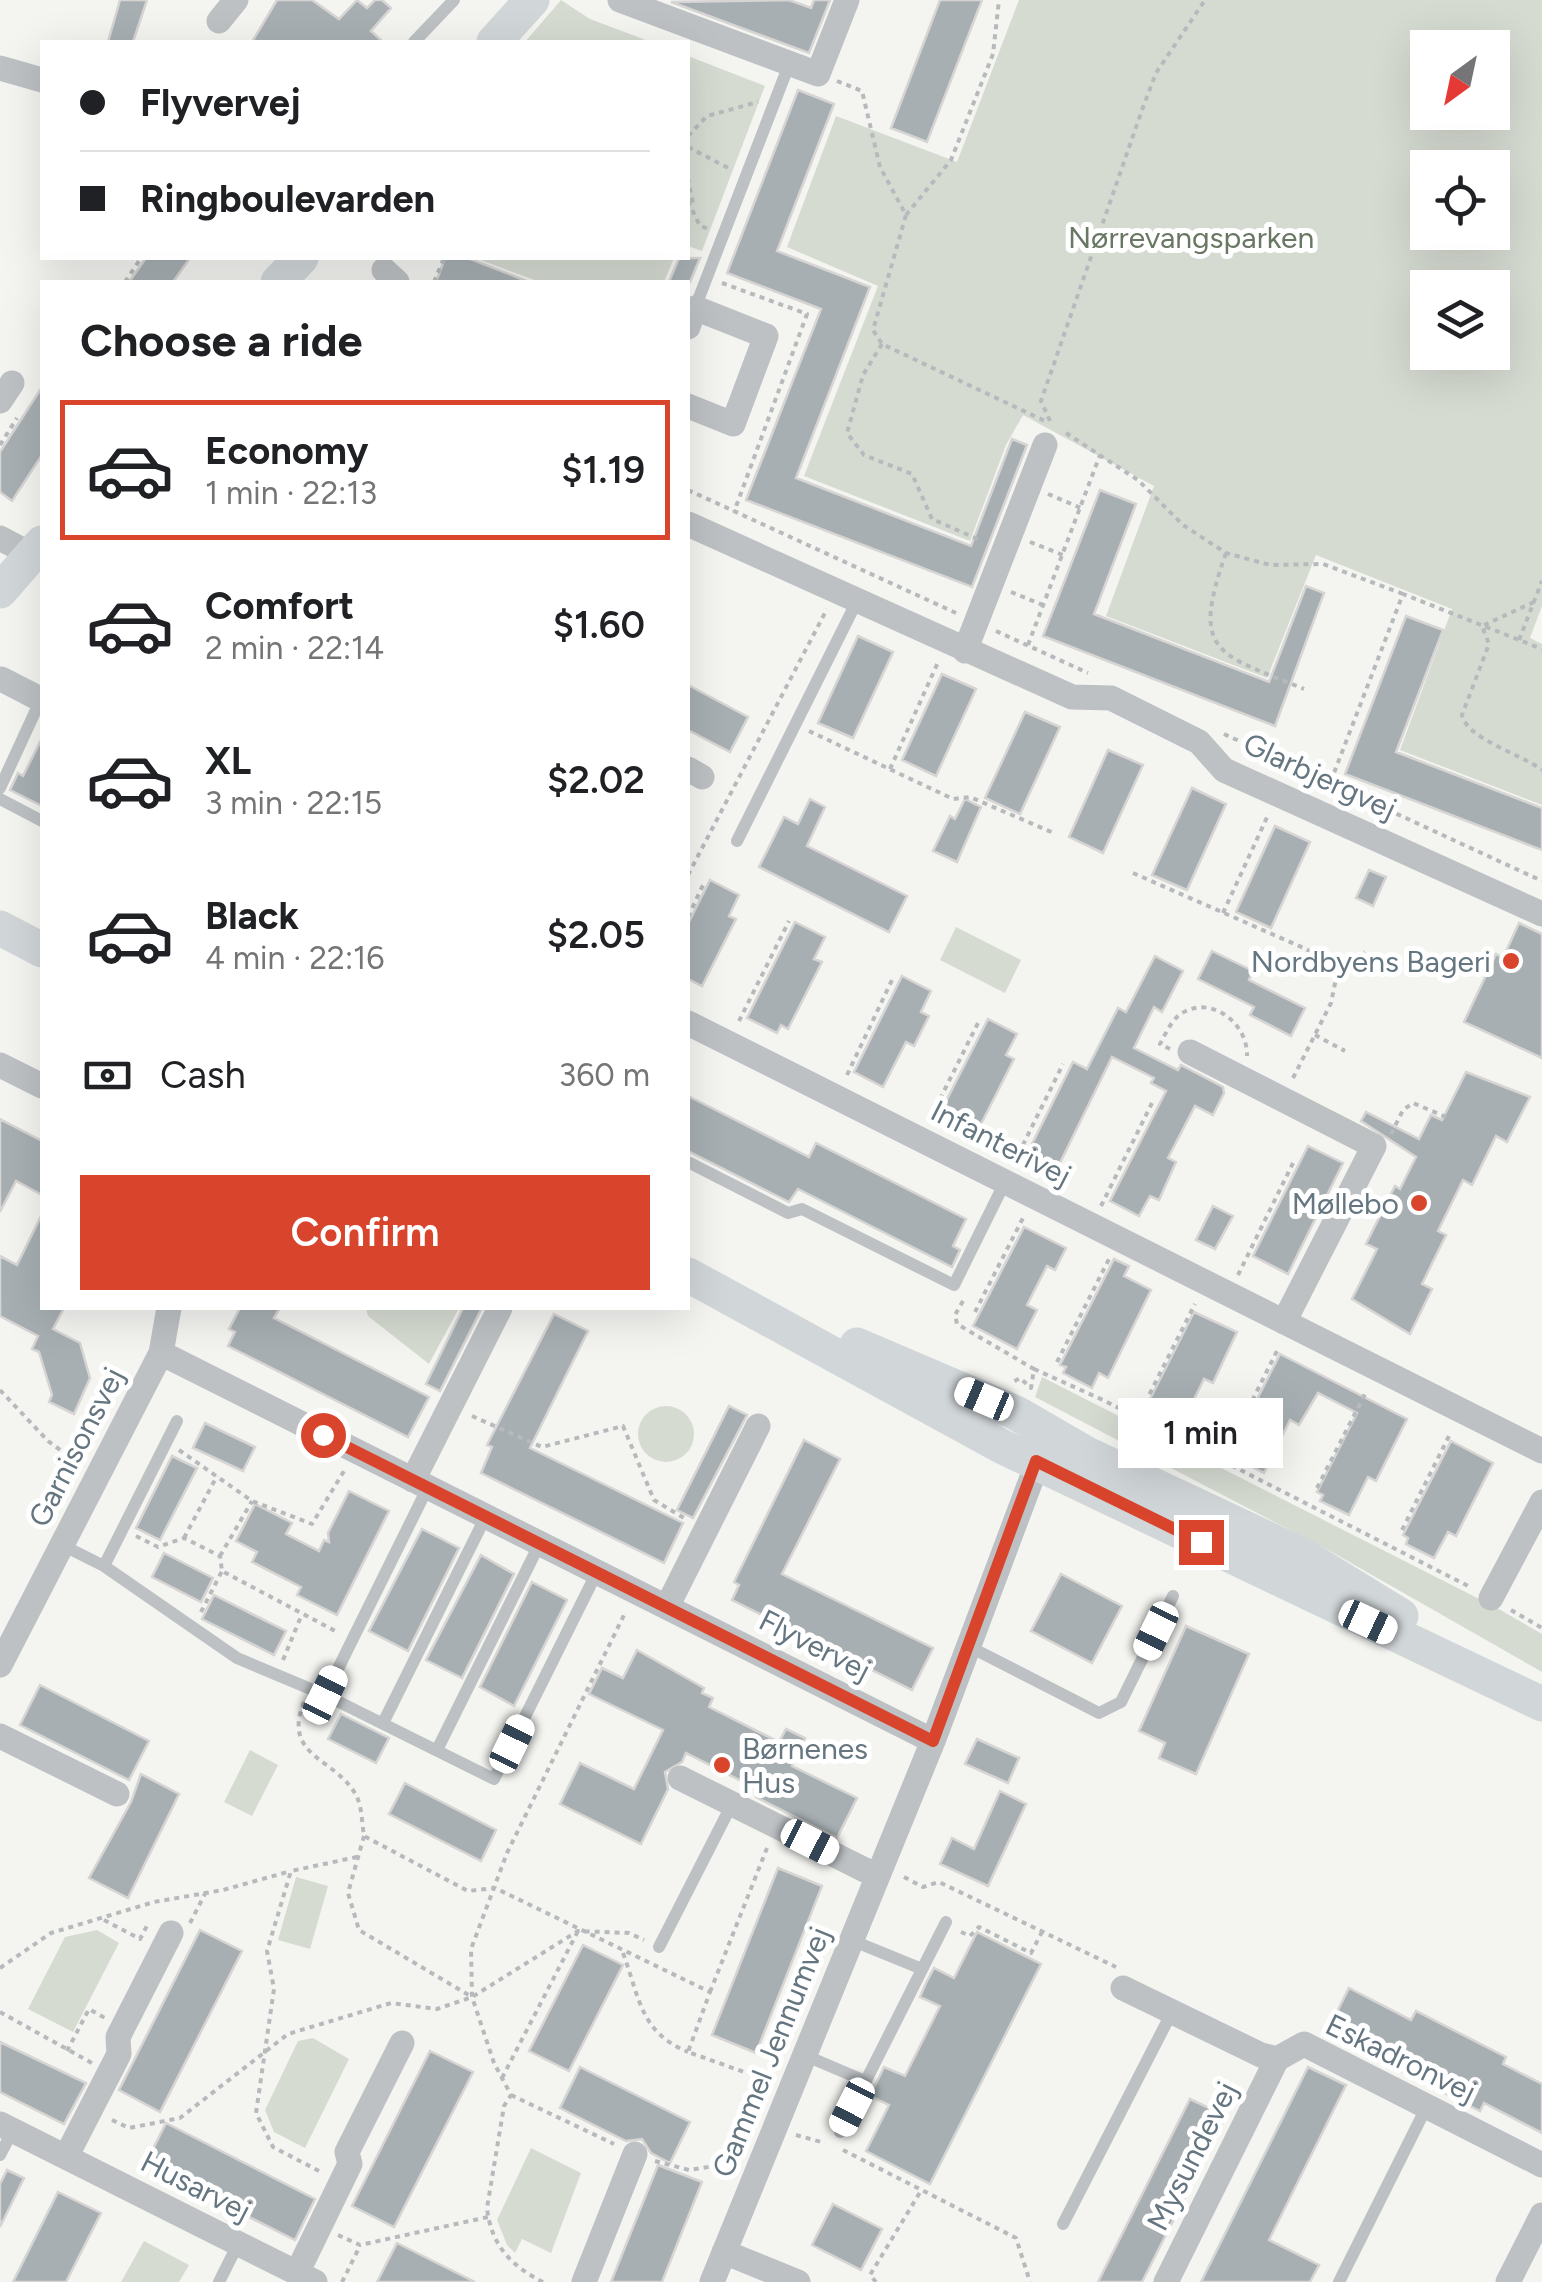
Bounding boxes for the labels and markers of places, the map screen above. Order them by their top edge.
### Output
place label: Nordbyens Bageri [1251,943,1491,980]
marker: Nordbyens Bageri [1500,950,1522,972]
place label: Møllebo [1292,1185,1399,1222]
marker: Møllebo [1408,1192,1430,1214]
place label: Børnenes Hus [742,1730,868,1801]
marker: Børnenes Hus [711,1754,733,1776]

